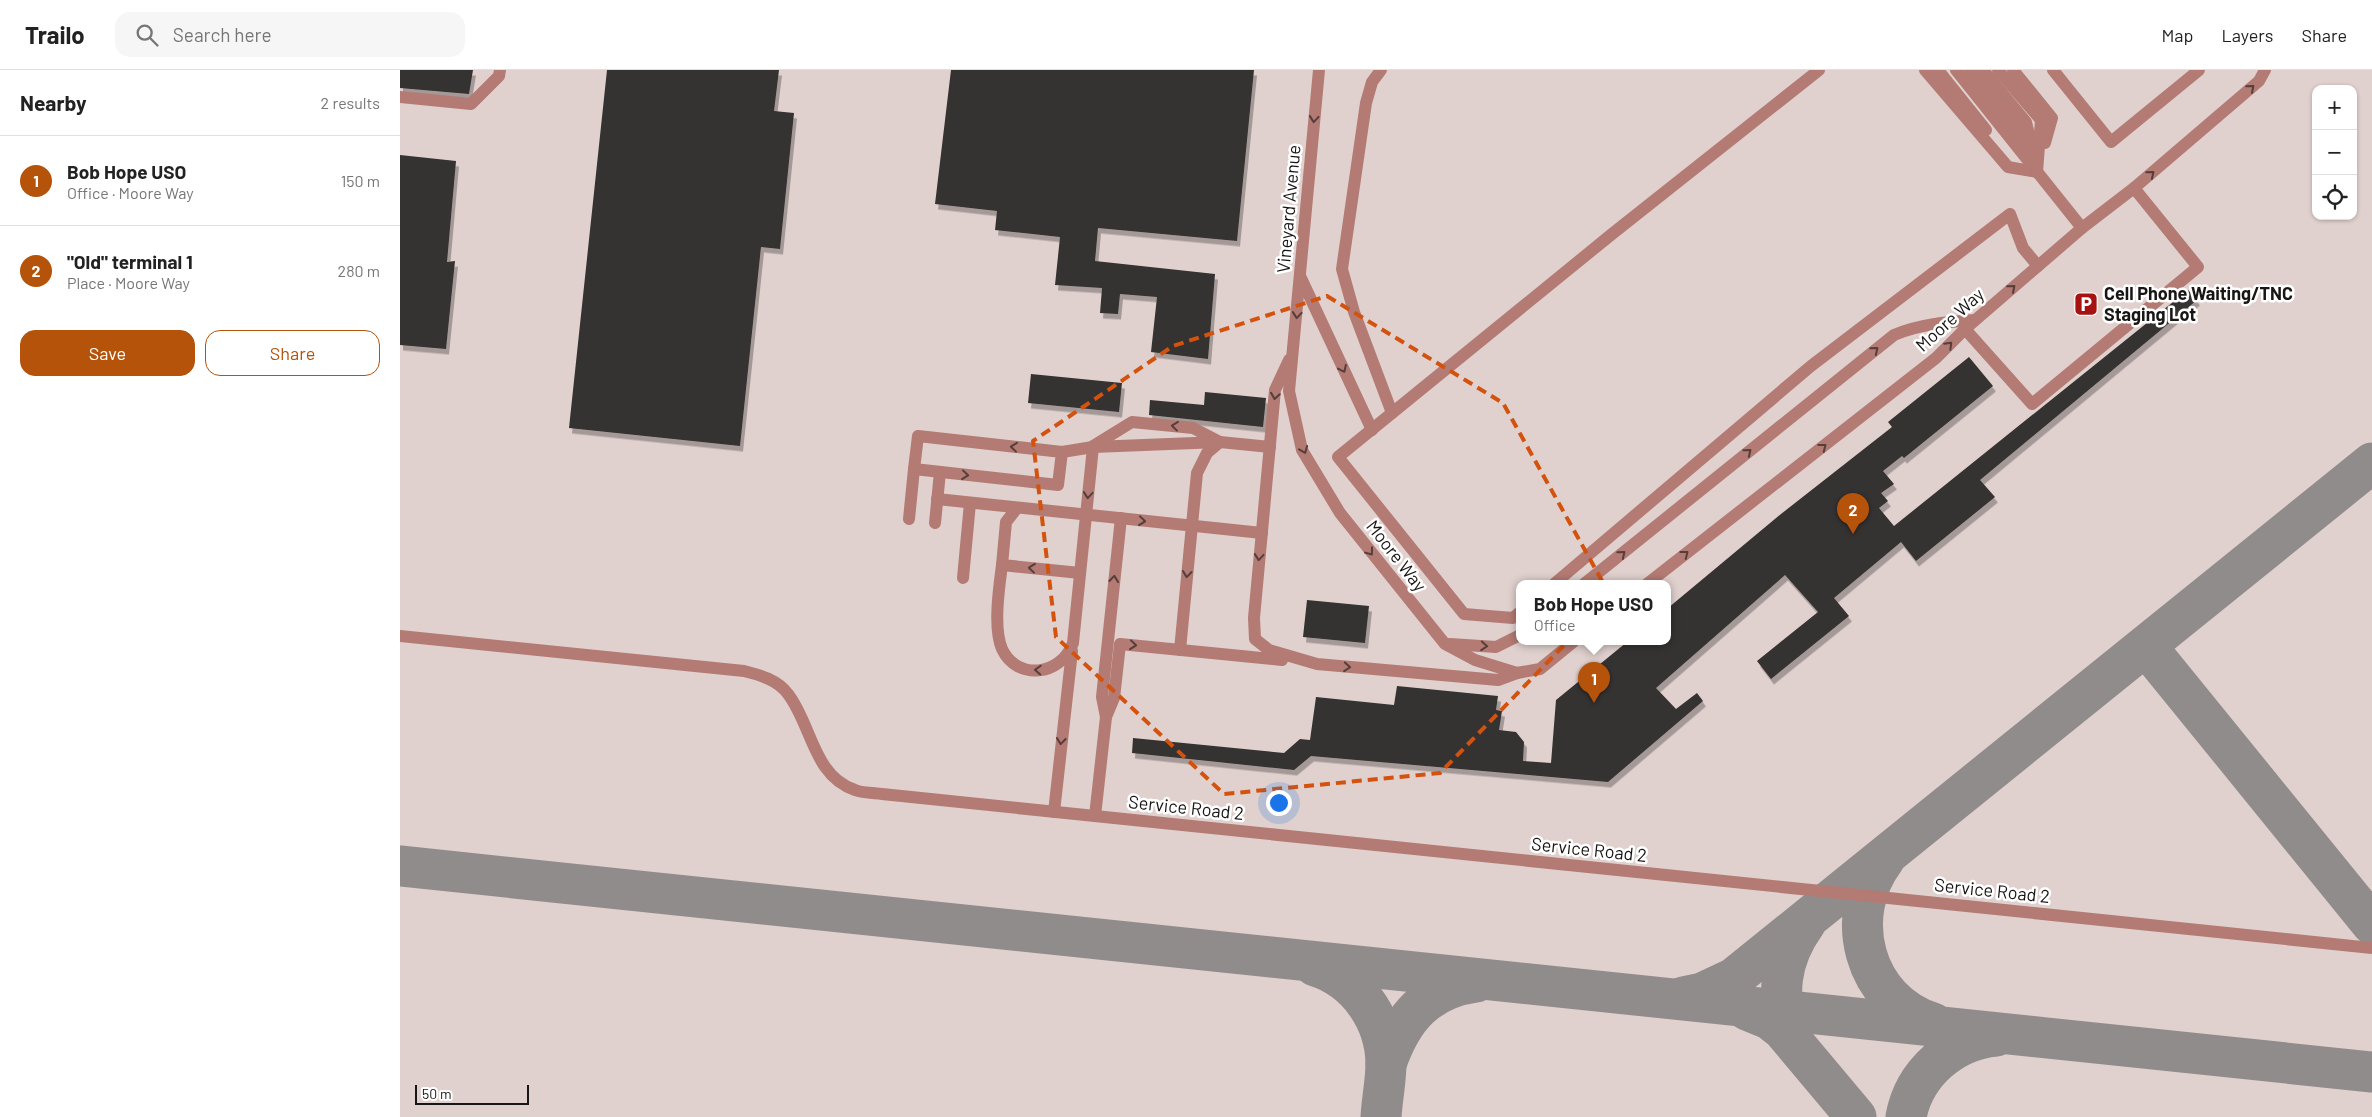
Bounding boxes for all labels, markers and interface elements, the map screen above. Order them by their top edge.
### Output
search box [115,12,465,57]
text: Trailo [25,20,85,49]
icon: search [133,21,161,49]
text: Search here [173,23,272,46]
text: Map [2161,24,2193,46]
text: Layers [2221,24,2274,46]
text: Share [2302,24,2347,46]
one-way arrow [2245,85,2254,94]
map controls [2312,85,2357,220]
button: + [2312,85,2357,130]
text: Nearby [20,90,86,115]
text: 2 results [321,93,380,112]
one-way arrow [1309,115,1320,123]
button: − [2312,130,2357,175]
street label: Vineyard Avenue [1271,144,1305,274]
text: Bob Hope USO [67,160,186,183]
text: 1 [33,171,39,190]
text: 150 m [341,171,380,190]
one-way arrow [2145,171,2154,179]
button: locate [2312,175,2357,220]
text: Office · Moore Way [67,183,194,202]
text: "Old" terminal 1 [67,250,193,273]
text: 2 [32,261,40,280]
text: 280 m [338,261,380,280]
text: Place · Moore Way [67,273,190,292]
place label: Cell Phone Waiting/TNC Staging Lot [2104,282,2293,325]
street label: Moore Way [1911,283,1988,356]
one-way arrow [2006,286,2015,294]
parking icon: Cell Phone Waiting/TNC Staging Lot [2073,291,2099,317]
one-way arrow [1291,312,1302,320]
button: Save [20,330,195,376]
button: Share [205,330,380,376]
one-way arrow [1943,342,1952,351]
one-way arrow [1869,347,1878,355]
one-way arrow [1337,364,1347,373]
one-way arrow [1271,391,1281,400]
one-way arrow [1170,421,1178,432]
one-way arrow [1009,442,1017,453]
one-way arrow [1817,444,1826,452]
one-way arrow [1297,445,1308,454]
one-way arrow [1742,449,1751,457]
one-way arrow [961,469,969,480]
one-way arrow [1083,491,1094,499]
pin: 2 [1837,493,1869,534]
one-way arrow [1139,515,1147,526]
street label: Moore Way [1362,515,1431,595]
one-way arrow [1364,546,1373,556]
one-way arrow [1616,551,1625,559]
one-way arrow [1679,552,1688,560]
one-way arrow [1254,554,1265,562]
one-way arrow [1027,563,1035,574]
one-way arrow [1182,570,1193,578]
one-way arrow [1108,575,1119,583]
popup [1516,580,1671,645]
text: Bob Hope USO [1534,592,1653,615]
text: Office [1534,615,1576,634]
one-way arrow [1129,640,1137,651]
one-way arrow [1480,641,1488,652]
one-way arrow [1343,661,1351,672]
pin: 1 [1578,662,1610,703]
one-way arrow [1033,664,1041,675]
one-way arrow [1056,737,1067,745]
street label: Service Road 2 [1127,790,1245,824]
your location [1266,790,1292,816]
street label: Service Road 2 [1530,832,1648,866]
street label: Service Road 2 [1933,873,2051,907]
scale bar [415,1082,529,1105]
text: 50 m [422,1085,451,1102]

